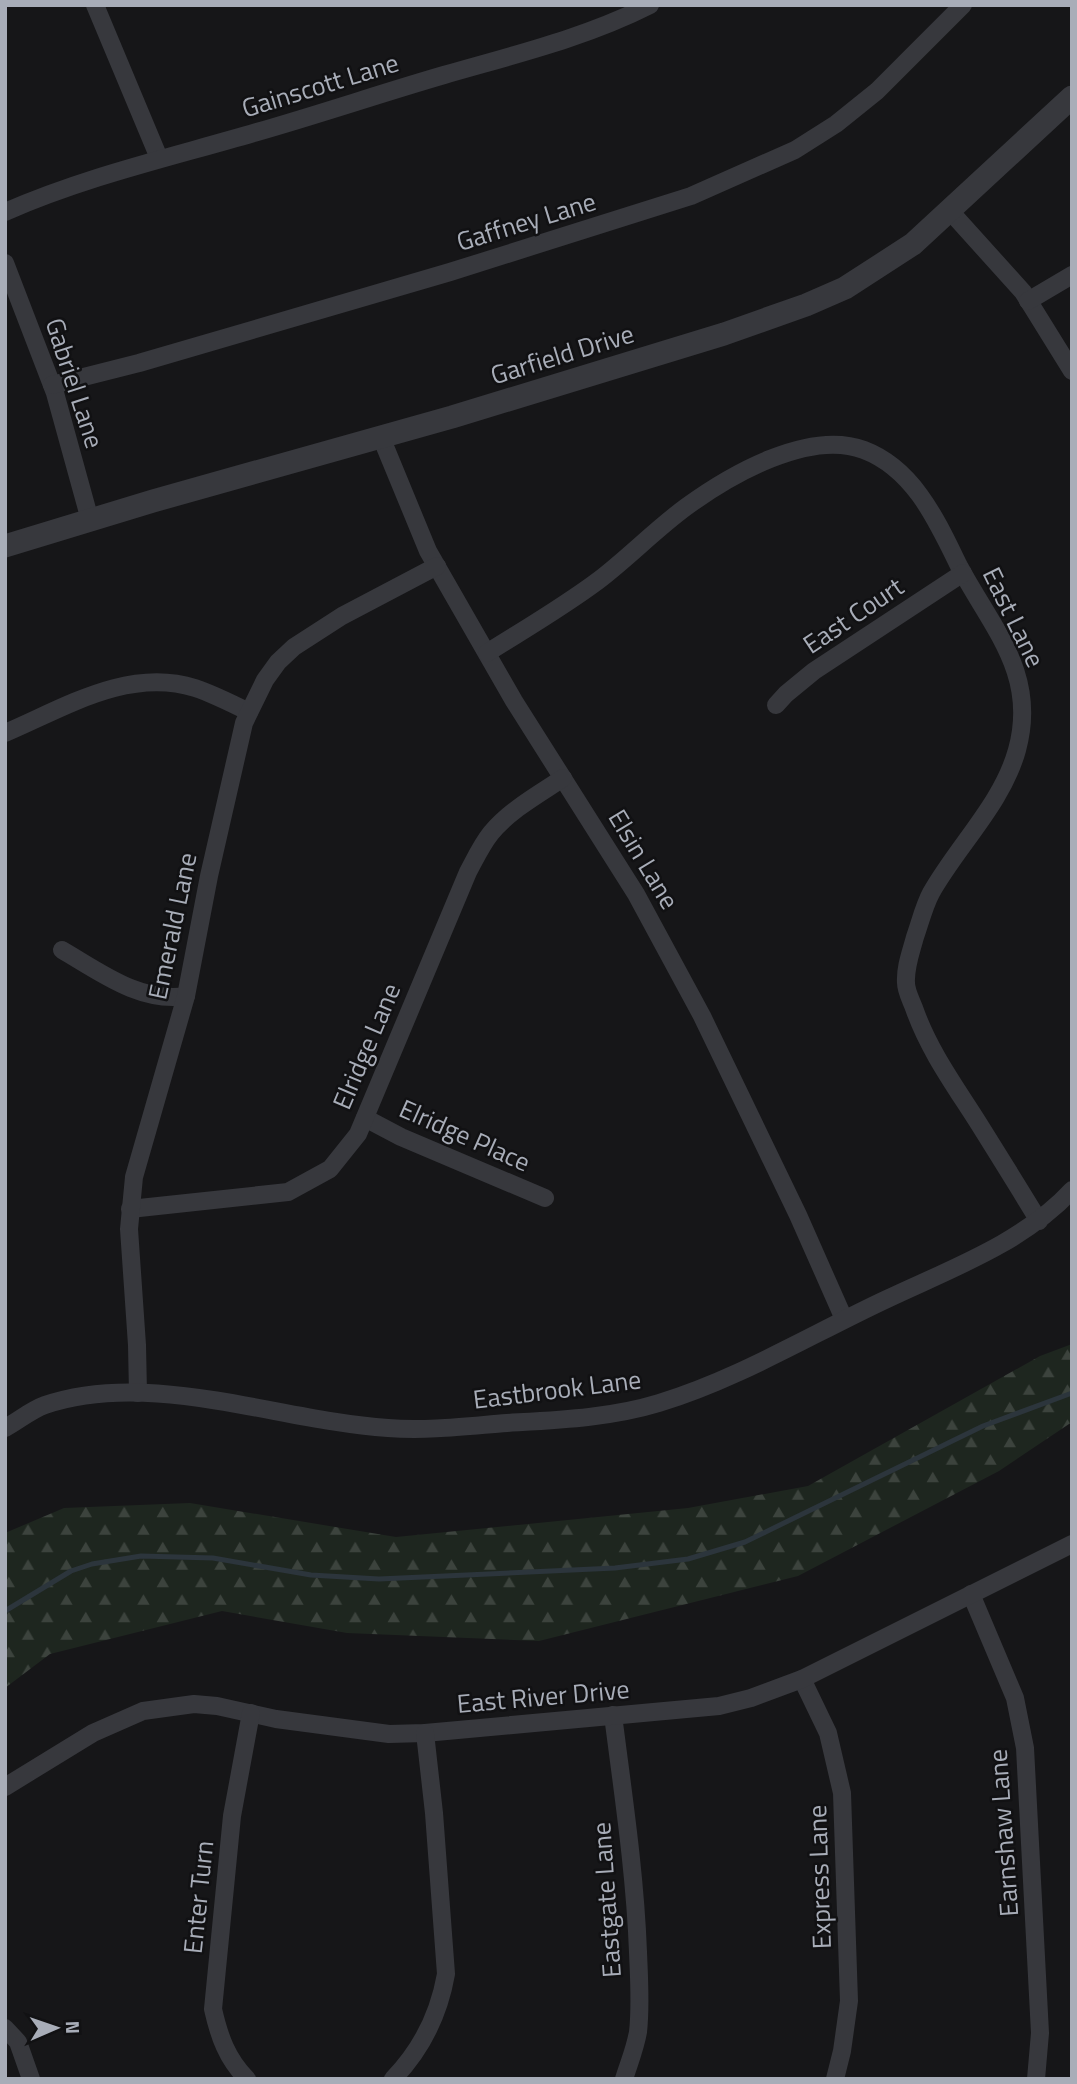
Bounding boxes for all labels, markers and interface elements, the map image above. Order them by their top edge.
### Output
street label: Gainscott Lane [237,43,403,127]
street label: Gaffney Lane [451,181,601,261]
street label: Gabriel Lane [36,313,114,453]
street label: Garfield Drive [486,314,638,394]
street label: East Lane [973,560,1055,674]
street label: East Court [795,567,911,663]
street label: Elsin Lane [599,802,689,916]
street label: Emerald Lane [137,849,207,1003]
street label: Elridge Lane [322,977,410,1115]
street label: Elridge Place [393,1089,537,1181]
street label: Eastbrook Lane [471,1359,643,1419]
street label: East River Drive [455,1669,631,1723]
street label: Earnshaw Lane [978,1748,1028,1918]
street label: Express Lane [797,1804,841,1950]
street label: Eastgate Lane [581,1821,631,1979]
street label: Enter Turn [173,1839,223,1955]
north arrow [21,1993,91,2063]
text: N [59,2020,88,2034]

